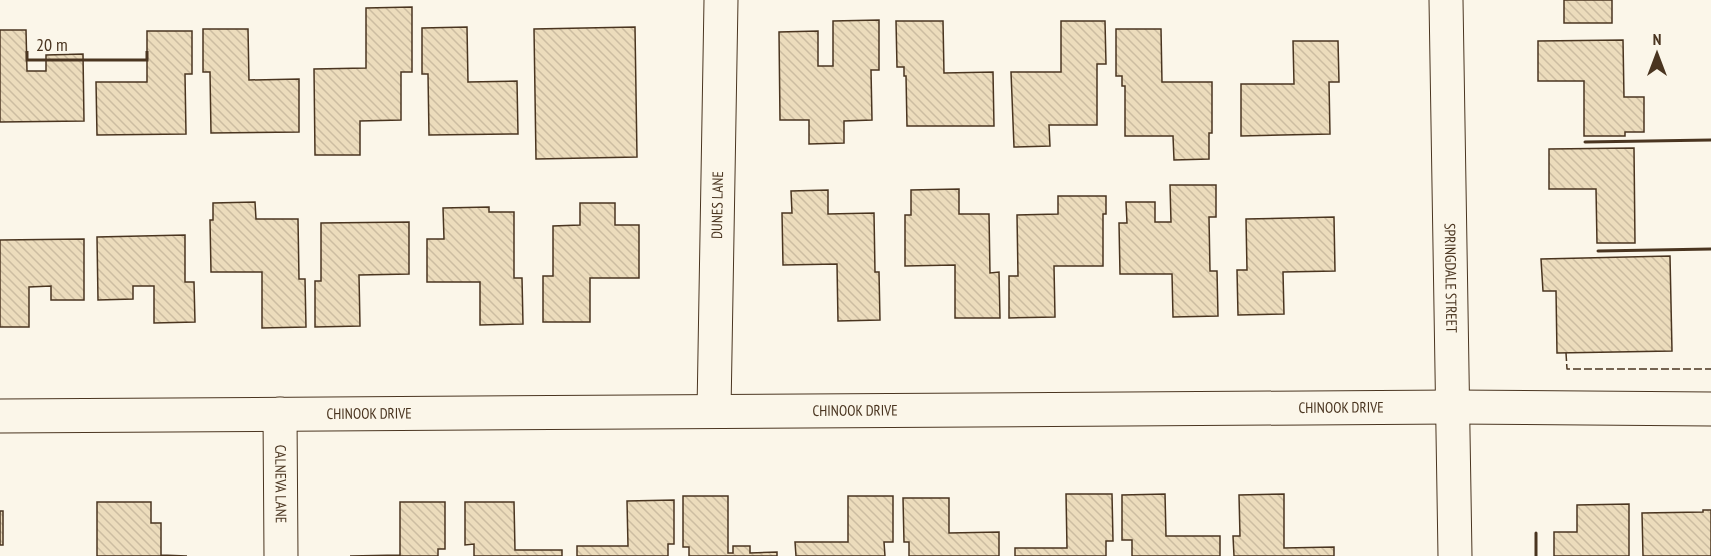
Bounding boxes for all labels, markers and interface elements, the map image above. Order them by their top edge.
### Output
scale bar [27,24,147,62]
north arrow [1627,24,1687,84]
text: N [1653,29,1661,49]
text: 20 m [36,33,68,56]
street label: DUNES LANE [707,171,727,239]
street label: SPRINGDALE STREET [1441,223,1461,333]
street label: CHINOOK DRIVE [1298,397,1384,417]
street label: CHINOOK DRIVE [812,400,898,420]
street label: CHINOOK DRIVE [326,403,412,423]
street label: CALNEVA LANE [271,445,291,523]

